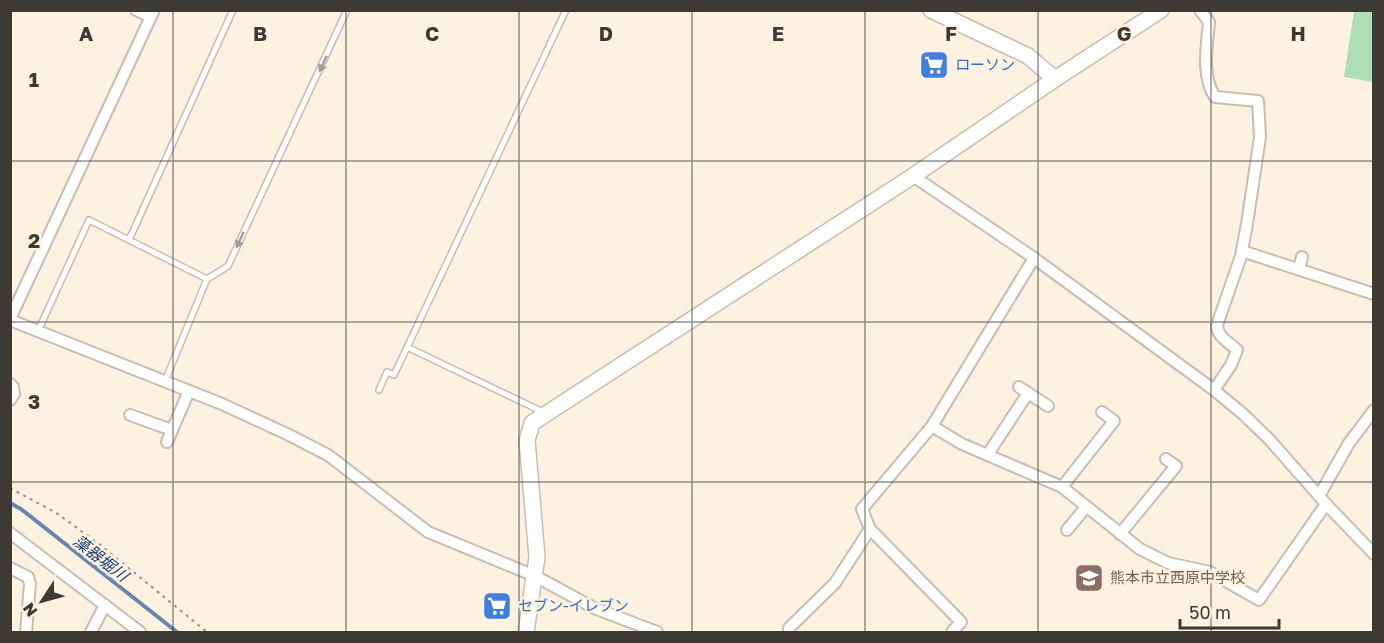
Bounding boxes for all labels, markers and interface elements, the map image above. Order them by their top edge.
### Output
text: A [79,21,93,45]
text: B [253,21,267,45]
text: C [425,21,439,45]
text: D [599,21,613,45]
text: E [772,21,784,45]
text: F [945,21,957,45]
text: G [1117,21,1131,45]
text: H [1290,21,1306,45]
supermarket icon: ローソン [918,49,950,81]
one-way arrow [318,55,327,72]
place label: ローソン [955,55,1015,73]
text: 1 [29,67,39,91]
text: 2 [28,228,40,252]
one-way arrow [236,232,245,249]
text: 3 [28,389,40,413]
water label: 藻器堀川 [70,530,134,587]
school or university icon: 熊本市立西原中学校 [1073,562,1105,594]
place label: 熊本市立西原中学校 [1110,568,1245,586]
north arrow [12,571,72,631]
supermarket icon: セブン-イレブン [481,590,513,622]
scale bar [1180,592,1279,630]
place label: セブン-イレブン [518,596,629,614]
text: N [18,599,42,621]
text: 50 m [1189,601,1231,623]

